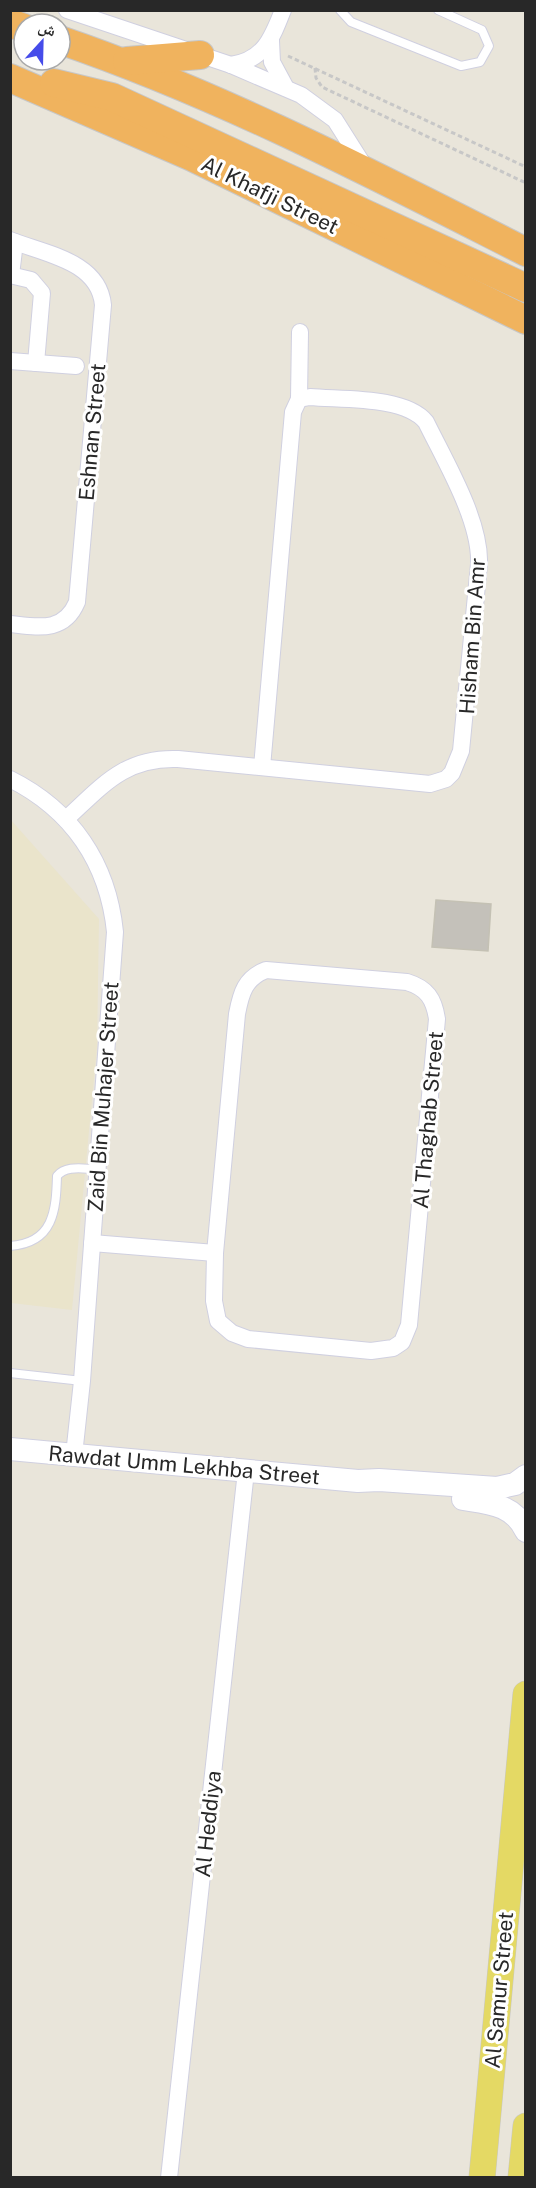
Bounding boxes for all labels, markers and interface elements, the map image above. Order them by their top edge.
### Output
north arrow [12,12,72,72]
text: ش [36,17,59,41]
street label: Al Khafji Street [197,151,343,239]
street label: Eshnan Street [74,362,110,502]
street label: Hisham Bin Amr [454,557,490,715]
street label: Zaid Bin Muhajer Street [82,981,124,1213]
street label: Al Thaghab Street [408,1030,448,1210]
street label: Rawdat Umm Lekhba Street [47,1441,321,1489]
street label: Al Heddiya [190,1769,226,1879]
street label: Al Samur Street [480,1911,518,2069]

